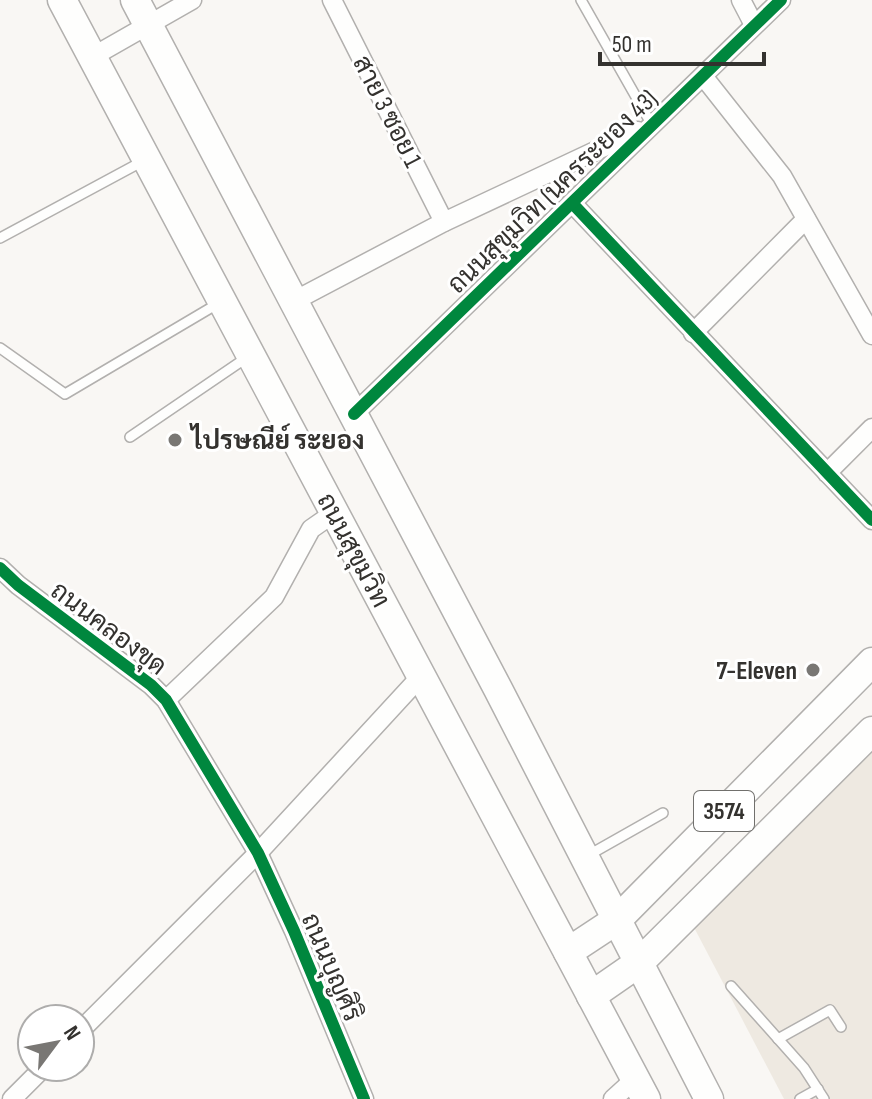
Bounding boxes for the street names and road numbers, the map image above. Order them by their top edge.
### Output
street label: สาย 3 ซอย 1 [345,51,428,173]
street label: ถนนสุขุมวิท (นครระยอง 43) [441,83,665,301]
street label: ถนนสุขุมวิท [309,488,397,614]
street label: ถนนคลองขุด [44,576,172,684]
road number: 3574 [694,791,754,831]
street label: ถนนบุญศิริ [293,908,368,1027]

